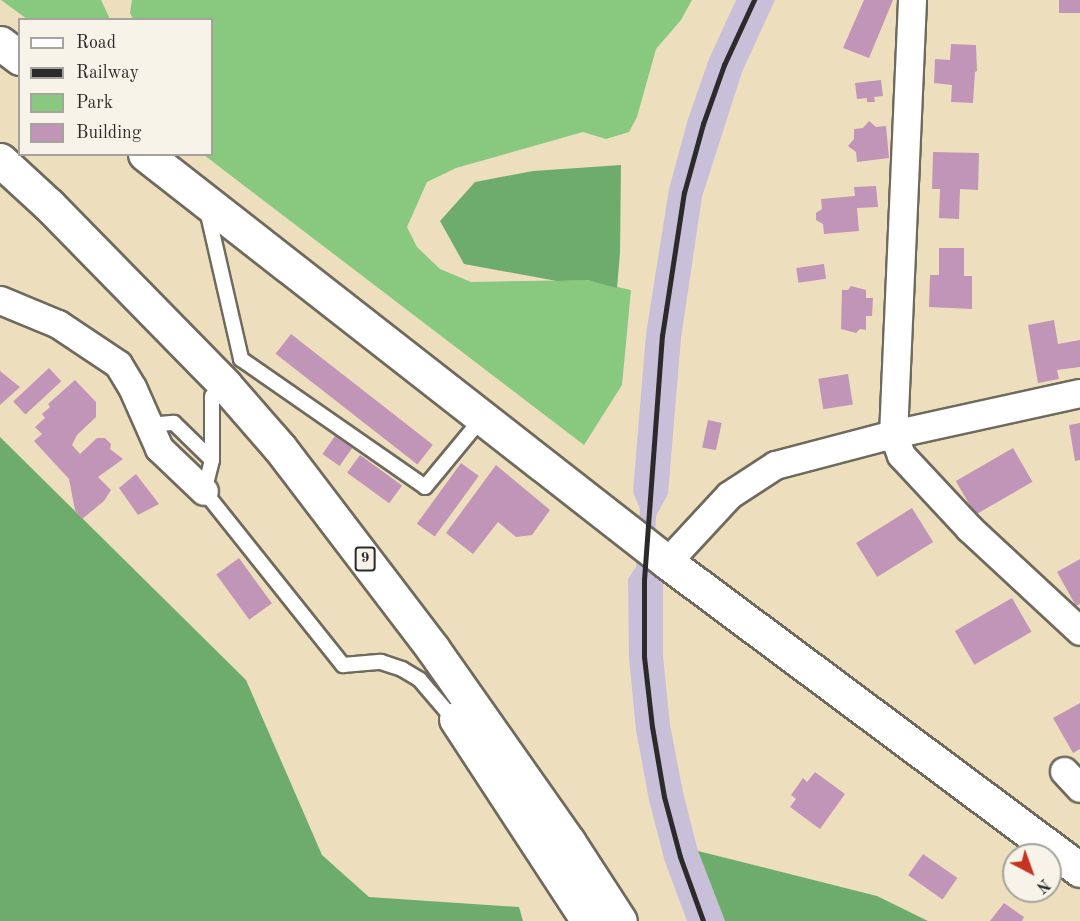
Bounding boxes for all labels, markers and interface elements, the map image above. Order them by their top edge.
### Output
legend [18,18,213,156]
text: Road [76,34,116,52]
text: Railway [76,64,139,82]
text: Park [76,94,113,112]
text: Building [76,124,141,142]
road number: 9 [354,547,376,571]
north arrow [1002,843,1062,903]
text: N [1033,875,1052,895]

